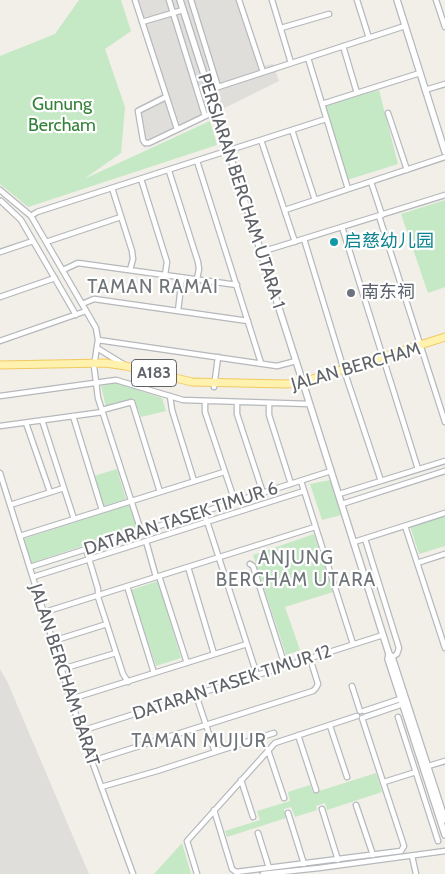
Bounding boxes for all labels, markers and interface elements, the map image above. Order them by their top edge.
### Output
street label: PERSIARAN BERCHAM UTARA 1 [193,71,289,311]
park label: Gunung Bercham [28,94,96,136]
place label: 启慈幼儿园 [344,231,434,253]
marker: 启慈幼儿园 [328,236,340,248]
district label: TAMAN RAMAI [86,276,220,298]
place label: 南东祠 [361,282,415,304]
marker: 南东祠 [345,287,357,299]
street label: JALAN BERCHAM [289,338,423,396]
road number: A183 [132,359,176,386]
street label: DATARAN TASEK TIMUR 6 [81,477,281,561]
district label: ANJUNG BERCHAM UTARA [214,547,378,591]
street label: JALAN BERCHAM BARAT [24,581,104,769]
street label: DATARAN TASEK TIMUR 12 [130,641,334,725]
district label: TAMAN MUJUR [130,730,268,752]

